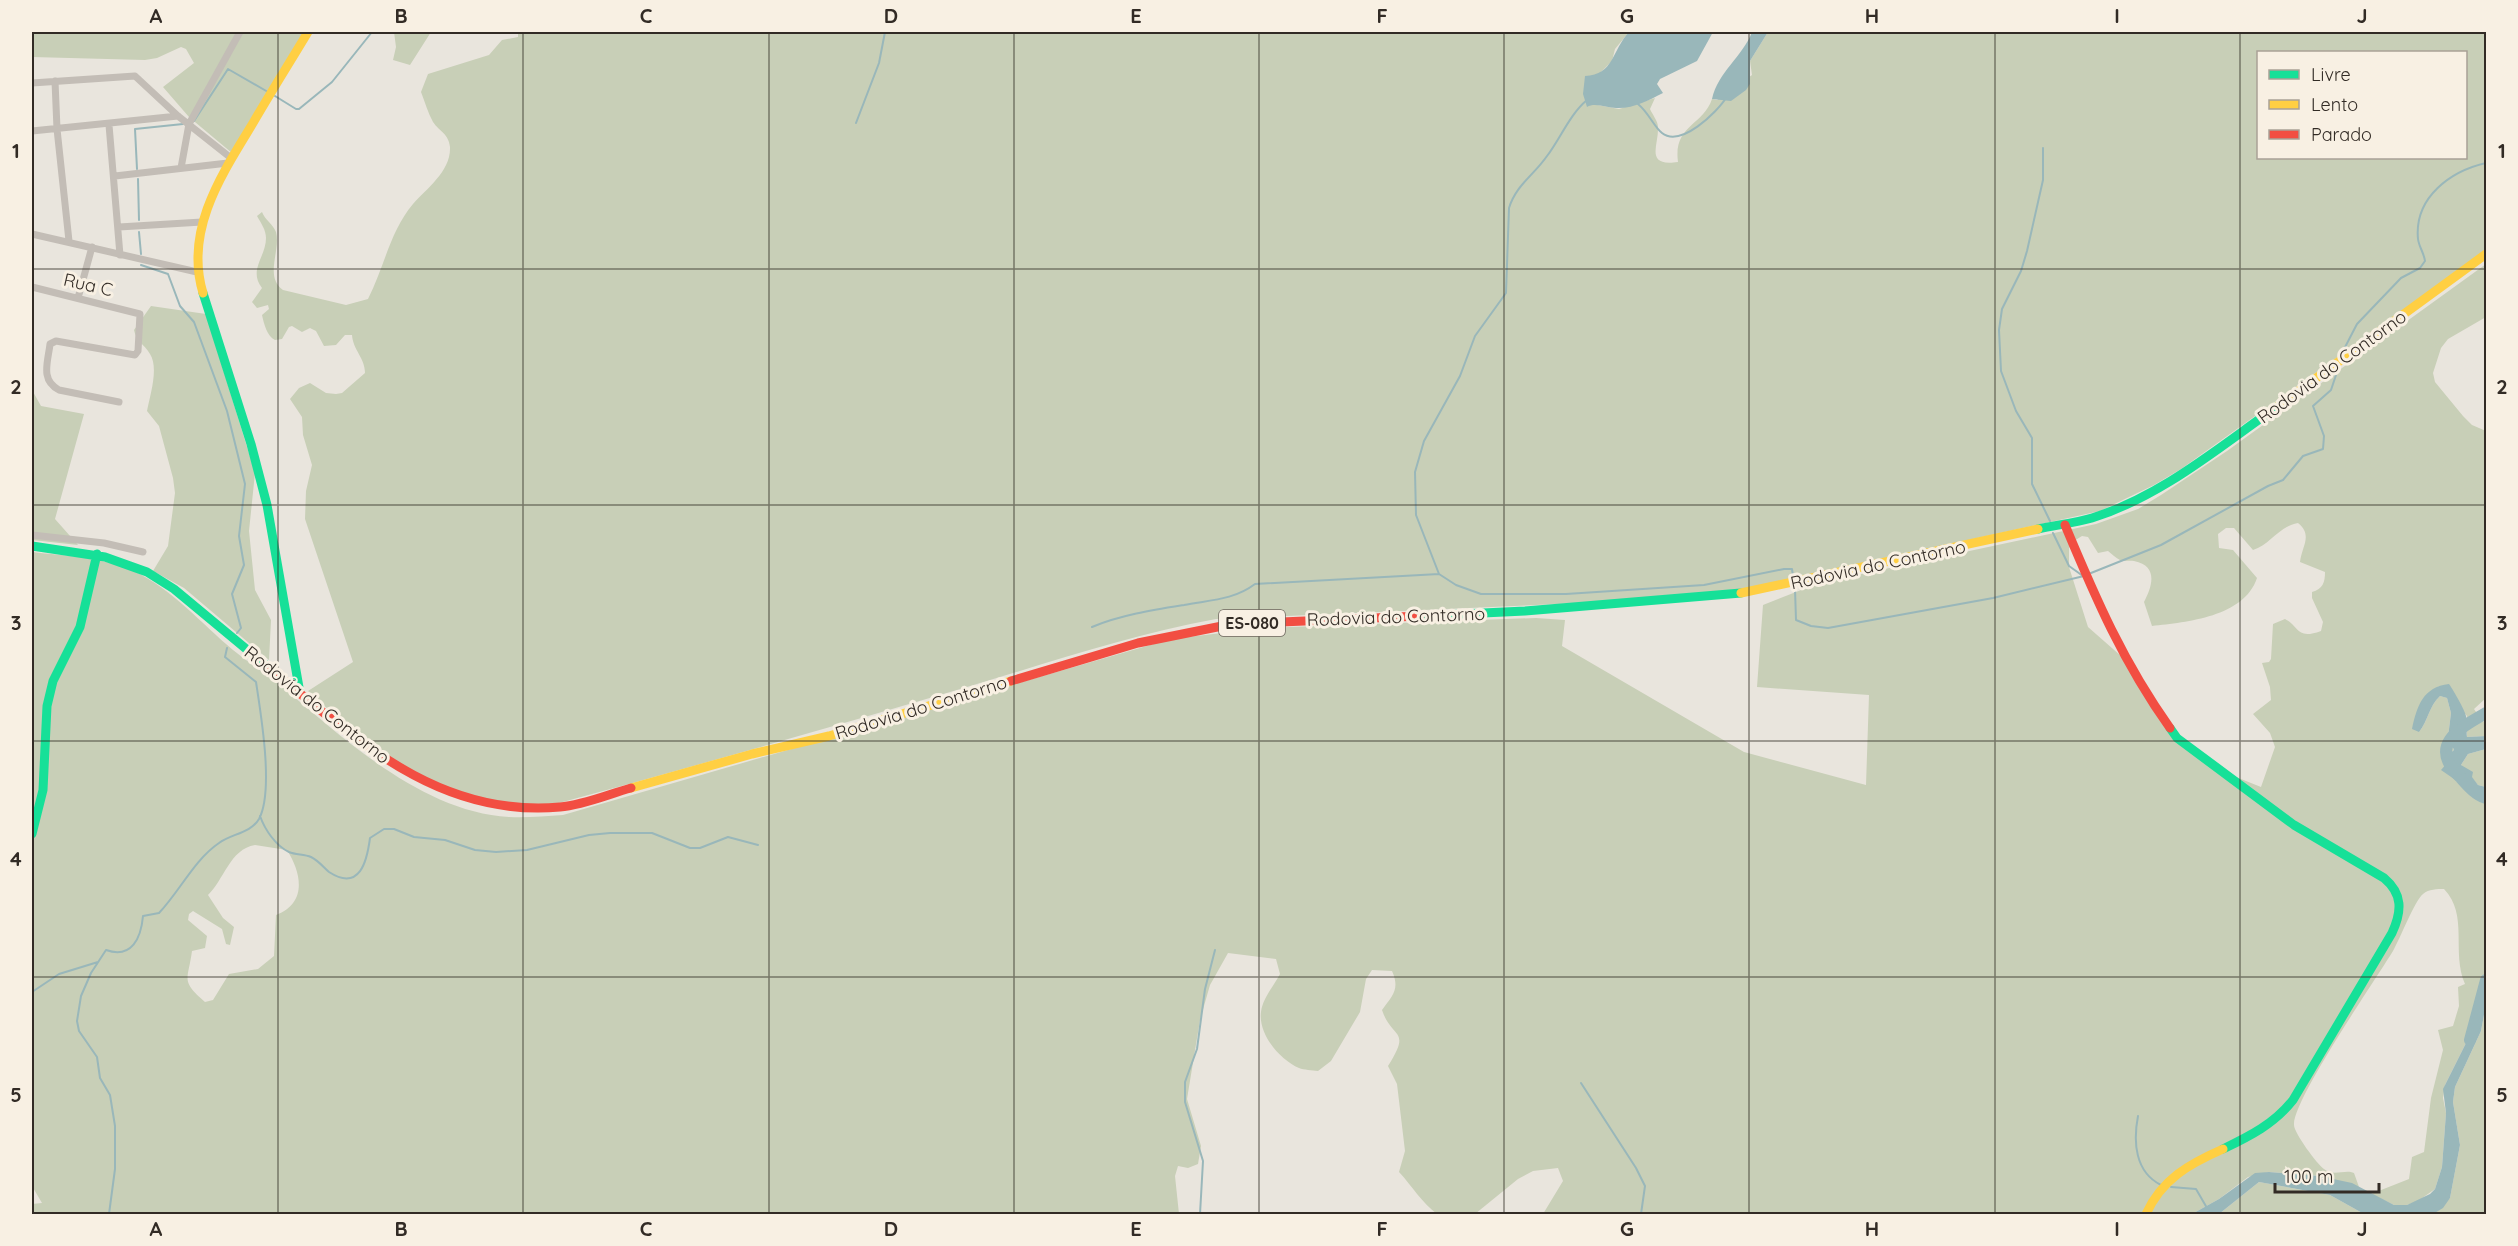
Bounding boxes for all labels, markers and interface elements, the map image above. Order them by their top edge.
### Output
text: A [150,3,163,28]
text: B [394,3,408,28]
text: C [640,3,653,28]
text: D [884,3,898,28]
text: E [1130,3,1142,28]
text: F [1376,3,1388,28]
text: G [1620,3,1634,28]
text: H [1865,3,1879,28]
text: I [2114,3,2120,28]
text: J [2356,3,2368,28]
legend [2257,51,2467,159]
text: Livre [2311,63,2351,86]
text: Lento [2311,93,2358,116]
text: Parado [2311,123,2372,146]
text: 1 [12,138,20,163]
text: 1 [2498,138,2506,163]
street label: Rua C [61,268,115,301]
street label: Rodovia do Contorno [2253,305,2411,428]
text: 2 [10,374,22,399]
text: 2 [2496,374,2508,399]
street label: Rodovia do Contorno [1788,535,1968,594]
street label: Rodovia do Contorno [1306,602,1486,631]
text: 3 [11,610,21,635]
road number: ES-080 [1219,610,1285,636]
text: 3 [2497,610,2507,635]
street label: Rodovia do Contorno [240,641,395,769]
street label: Rodovia do Contorno [832,670,1010,745]
text: 4 [10,846,22,871]
text: 4 [2496,846,2508,871]
text: 5 [10,1082,22,1107]
text: 5 [2496,1082,2508,1107]
scale bar [2275,1156,2378,1194]
text: 100 m [2284,1165,2333,1188]
text: A [150,1216,163,1241]
text: B [394,1216,408,1241]
text: C [640,1216,653,1241]
text: D [884,1216,898,1241]
text: E [1130,1216,1142,1241]
text: F [1376,1216,1388,1241]
text: G [1620,1216,1634,1241]
text: H [1865,1216,1879,1241]
text: I [2114,1216,2120,1241]
text: J [2356,1216,2368,1241]

